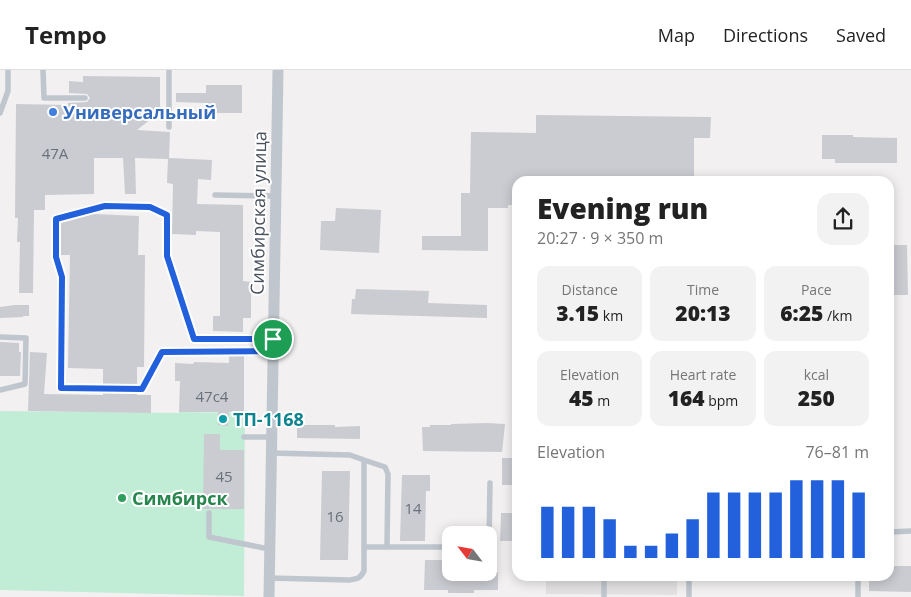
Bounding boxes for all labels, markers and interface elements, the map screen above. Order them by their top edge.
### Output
text: Tempo [25,18,107,51]
text: Map [658,23,695,47]
text: Directions [723,23,808,47]
text: Saved [836,23,886,47]
place label: Универсальный [63,100,216,124]
marker: Универсальный [47,106,59,118]
street label: Симбирская улица [245,131,271,295]
house number: 47А [42,143,69,163]
text: Evening run [537,189,708,227]
button: share [817,193,869,245]
text: 20:27 · 9 × 350 m [537,227,663,249]
text: Distance [562,280,618,299]
text: Time [687,280,719,299]
text: Pace [801,280,832,299]
text: 3.15 [556,299,599,327]
text: 20:13 [675,299,731,327]
text: 6:25 [780,299,823,327]
text: km [599,306,623,325]
text: /km [823,306,852,325]
pin [252,318,294,360]
icon: arrive [259,325,287,353]
text: Elevation [560,365,619,384]
text: Heart rate [670,365,736,384]
text: kcal [804,365,829,384]
text: 45 [569,384,594,412]
text: 164 [668,384,705,412]
text: 250 [798,384,835,412]
house number: 47с4 [196,386,229,406]
text: m [594,391,610,410]
text: bpm [705,391,738,410]
place label: ТП-1168 [233,407,304,431]
marker: ТП-1168 [217,413,229,425]
text: Elevation [537,441,605,463]
text: 76–81 m [805,441,869,463]
house number: 45 [215,466,233,486]
place label: Симбирск [132,486,228,510]
marker: Симбирск [116,492,128,504]
house number: 14 [404,498,422,518]
house number: 16 [326,506,344,526]
north arrow [442,526,498,581]
map controls [442,526,497,581]

